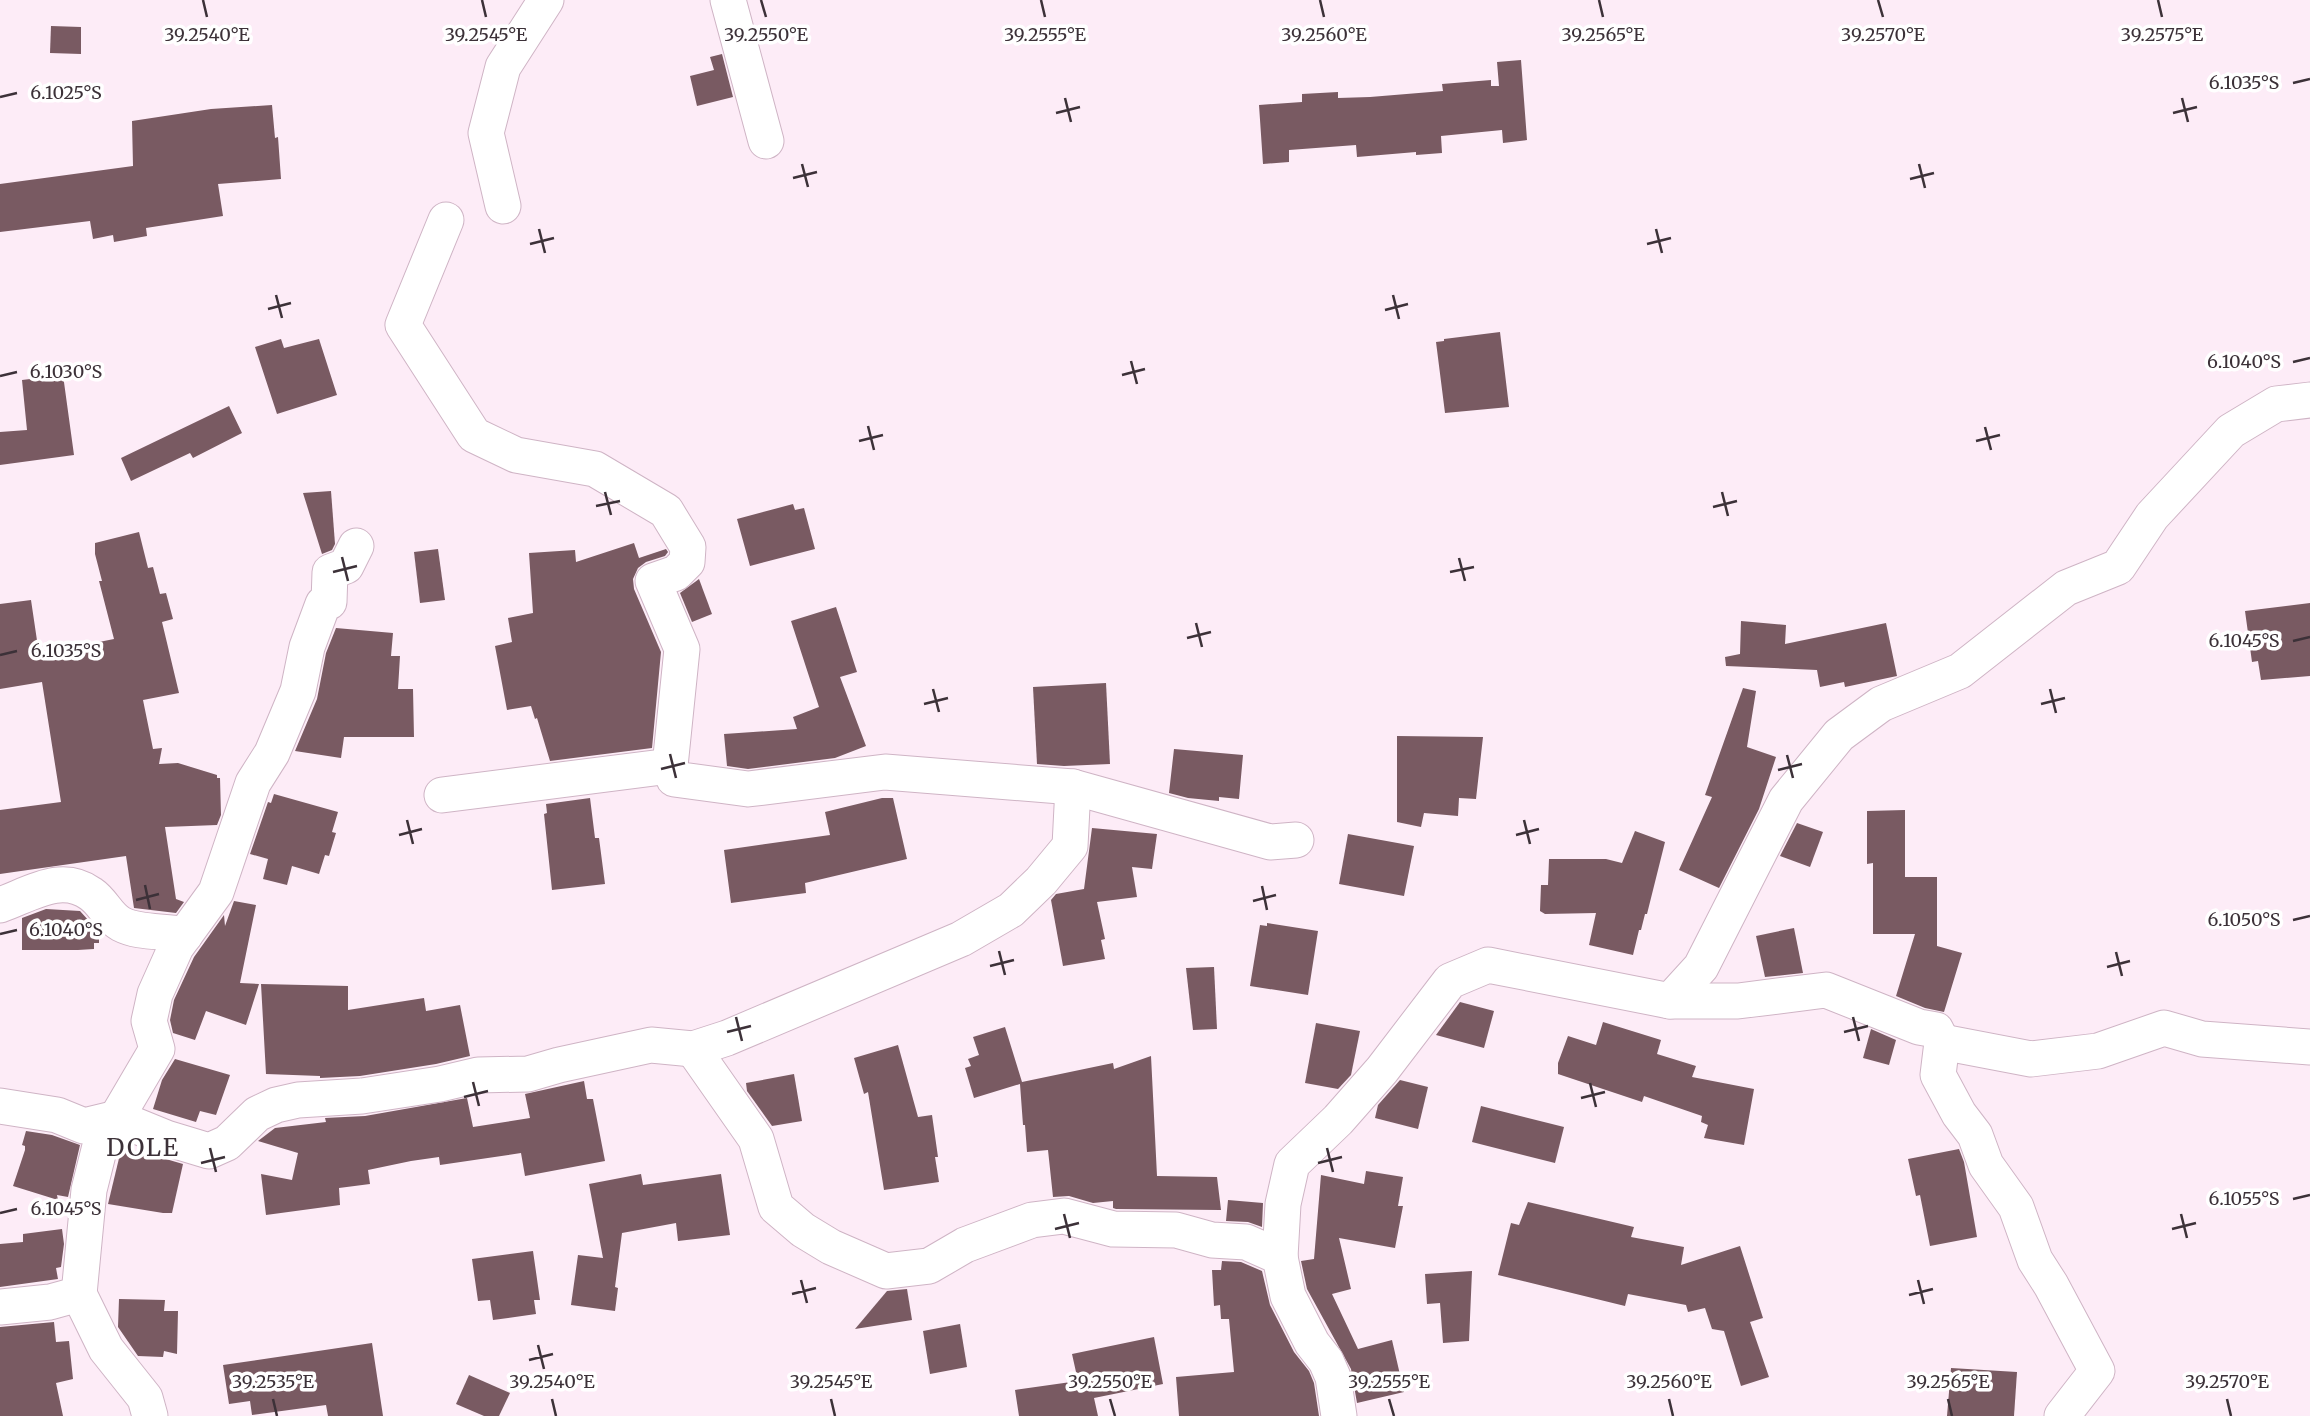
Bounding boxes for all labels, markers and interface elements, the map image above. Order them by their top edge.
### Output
text: 39.2540°E [164,23,250,46]
text: 39.2545°E [445,23,528,46]
text: 39.2550°E [724,23,809,46]
text: 39.2555°E [1004,23,1087,46]
text: 39.2560°E [1281,23,1367,46]
text: 39.2565°E [1561,23,1645,46]
text: 39.2570°E [1841,23,1925,46]
text: 39.2575°E [2121,23,2204,46]
text: 6.1035°S [2209,71,2279,94]
text: 6.1025°S [30,81,102,104]
text: 6.1040°S [2207,350,2281,373]
text: 6.1030°S [30,360,103,383]
text: 6.1045°S [2208,629,2280,652]
text: 6.1035°S [31,639,101,662]
text: 6.1050°S [2207,908,2281,931]
text: 6.1040°S [29,918,103,941]
district label: DOLE [106,1132,180,1163]
text: 6.1055°S [2209,1187,2280,1210]
text: 6.1045°S [30,1197,102,1220]
text: 39.2535°E [232,1370,314,1393]
text: 39.2540°E [509,1370,595,1393]
text: 39.2545°E [790,1370,873,1393]
text: 39.2550°E [1068,1370,1153,1393]
text: 39.2555°E [1348,1370,1431,1393]
text: 39.2560°E [1626,1370,1712,1393]
text: 39.2565°E [1906,1370,1990,1393]
text: 39.2570°E [2185,1370,2269,1393]

